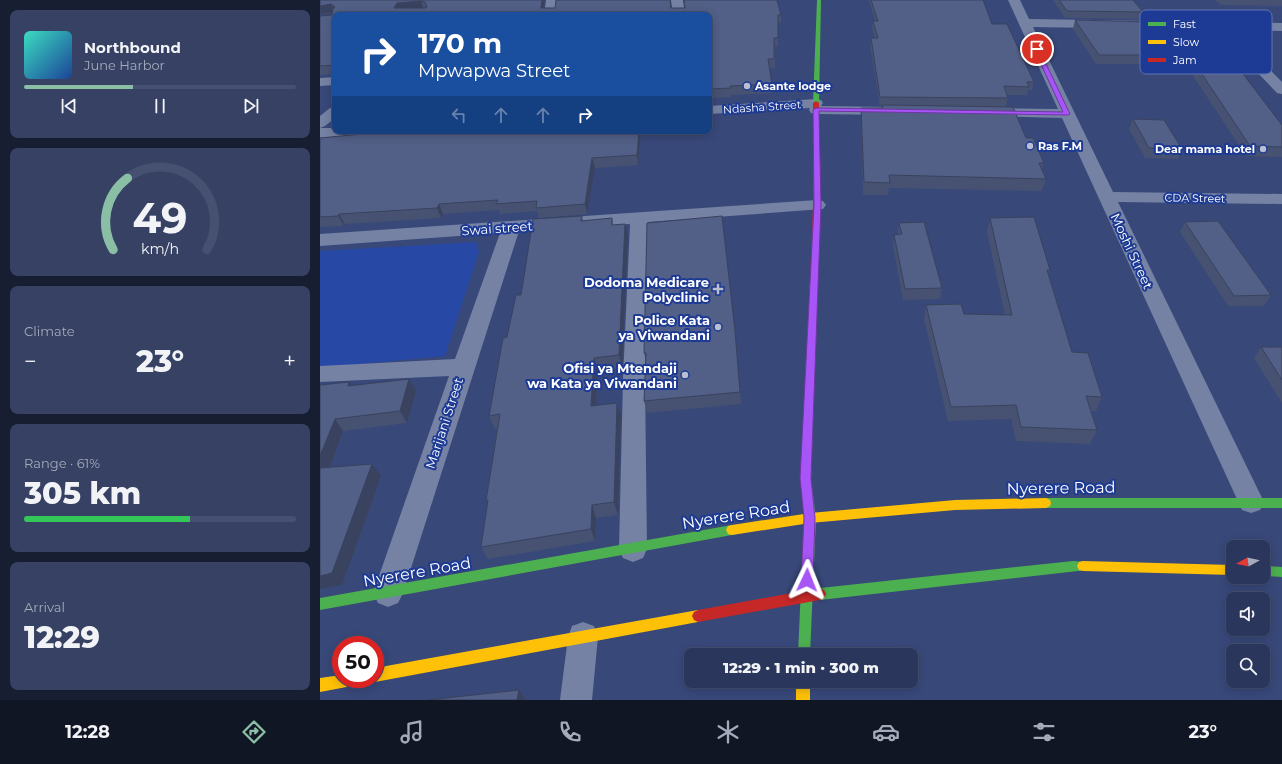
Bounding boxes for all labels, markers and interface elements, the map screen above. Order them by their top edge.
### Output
legend [1140,10,1272,74]
text: Fast [1173,17,1197,31]
text: 170 m [418,26,502,60]
icon: right [352,28,404,80]
pin [1020,32,1054,66]
text: Slow [1173,35,1199,49]
text: Northbound [84,38,181,57]
icon: arrive [1026,38,1048,60]
text: Jam [1172,53,1197,67]
text: June Harbor [84,57,165,73]
text: Mpwapwa Street [418,60,570,82]
place label: Asante lodge [754,79,831,93]
marker: Asante lodge [742,81,752,91]
icon: previous [58,95,80,117]
icon: pause [149,95,171,117]
icon: next [240,95,262,117]
street label: Ndasha Street [722,97,802,117]
icon: left [448,104,470,126]
icon: ahead [490,104,512,126]
icon: ahead [532,104,554,126]
icon: right [574,104,596,126]
place label: Ras F.M [1038,139,1082,153]
marker: Ras F.M [1025,141,1035,151]
place label: Dear mama hotel [1155,142,1255,156]
marker: Dear mama hotel [1258,144,1268,154]
street label: CDA Street [1164,190,1226,206]
text: 49 [132,193,188,243]
street label: Moshi Street [1107,211,1157,291]
street label: Swai street [461,218,533,238]
text: km/h [141,240,179,258]
place label: Dodoma Medicare Polyclinic [584,274,709,305]
marker: Dodoma Medicare Polyclinic [712,283,724,295]
place label: Police Kata ya Viwandani [617,312,710,343]
marker: Police Kata ya Viwandani [713,322,723,332]
text: Climate [24,323,75,339]
text: 23° [136,343,184,380]
text: − [24,348,37,375]
text: + [283,348,296,375]
place label: Ofisi ya Mtendaji wa Kata ya Viwandani [527,360,677,391]
marker: Ofisi ya Mtendaji wa Kata ya Viwandani [680,370,690,380]
street label: Marijani Street [422,375,466,471]
text: Range · 61% [24,455,100,471]
text: 305 km [24,475,141,512]
street label: Nyerere Road [1006,478,1116,498]
street label: Nyerere Road [681,497,791,533]
north arrow [1226,540,1270,584]
map controls [1226,540,1270,688]
street label: Nyerere Road [362,553,472,591]
position arrow [786,559,828,601]
button: sound [1226,592,1270,636]
text: Arrival [24,599,65,615]
text: 12:29 [24,619,100,656]
speed limit sign: 50 [332,636,384,688]
button: search [1226,644,1270,688]
text: 12:29 · 1 min · 300 m [723,658,879,677]
icon: directions [240,718,268,746]
icon: music [398,718,426,746]
icon: phone [556,718,584,746]
icon: climate [714,718,742,746]
icon: car [872,718,900,746]
icon: filters [1030,718,1058,746]
text: 12:28 [65,721,110,743]
text: 23° [1188,721,1217,743]

